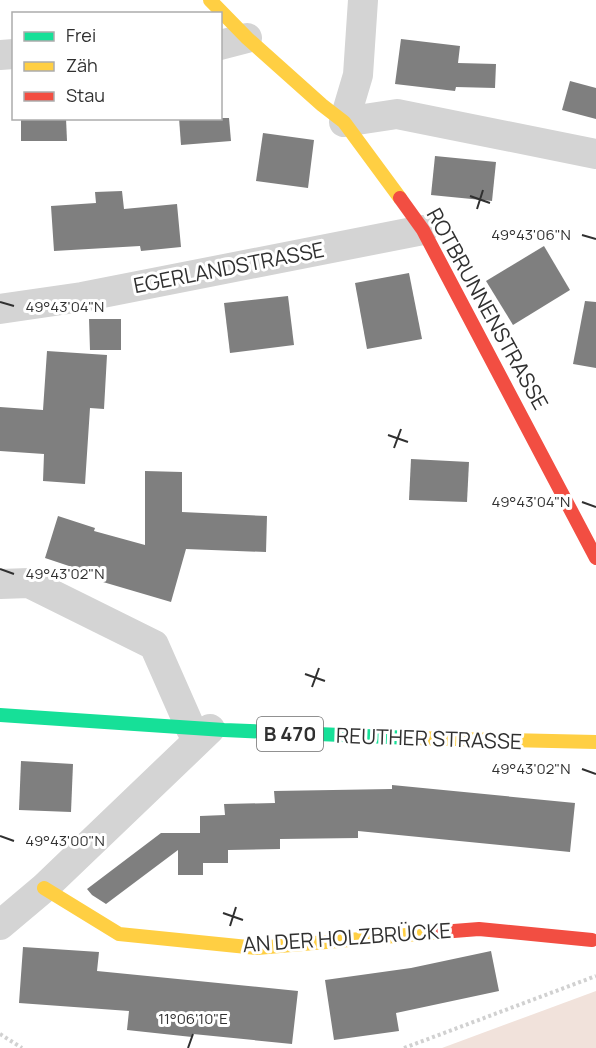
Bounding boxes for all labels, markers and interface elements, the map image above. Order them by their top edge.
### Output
legend [12,12,222,120]
text: Frei [66,23,96,47]
text: Zäh [66,53,98,77]
text: Stau [66,83,105,107]
street label: ROTBRUNNENSTRASSE [421,203,555,414]
text: 49°43'06"N [491,224,571,245]
street label: EGERLANDSTRASSE [131,235,327,299]
text: 49°43'04"N [26,296,104,317]
text: 49°43'04"N [492,491,570,512]
text: 49°43'02"N [26,563,104,584]
road number: B 470 [257,717,323,751]
street label: REUTHER STRASSE [336,721,522,755]
text: 49°43'02"N [492,758,570,779]
text: 49°43'00"N [25,830,105,851]
street label: AN DER HOLZBRÜCKE [242,916,452,958]
text: 11°06'10"E [158,1008,228,1029]

